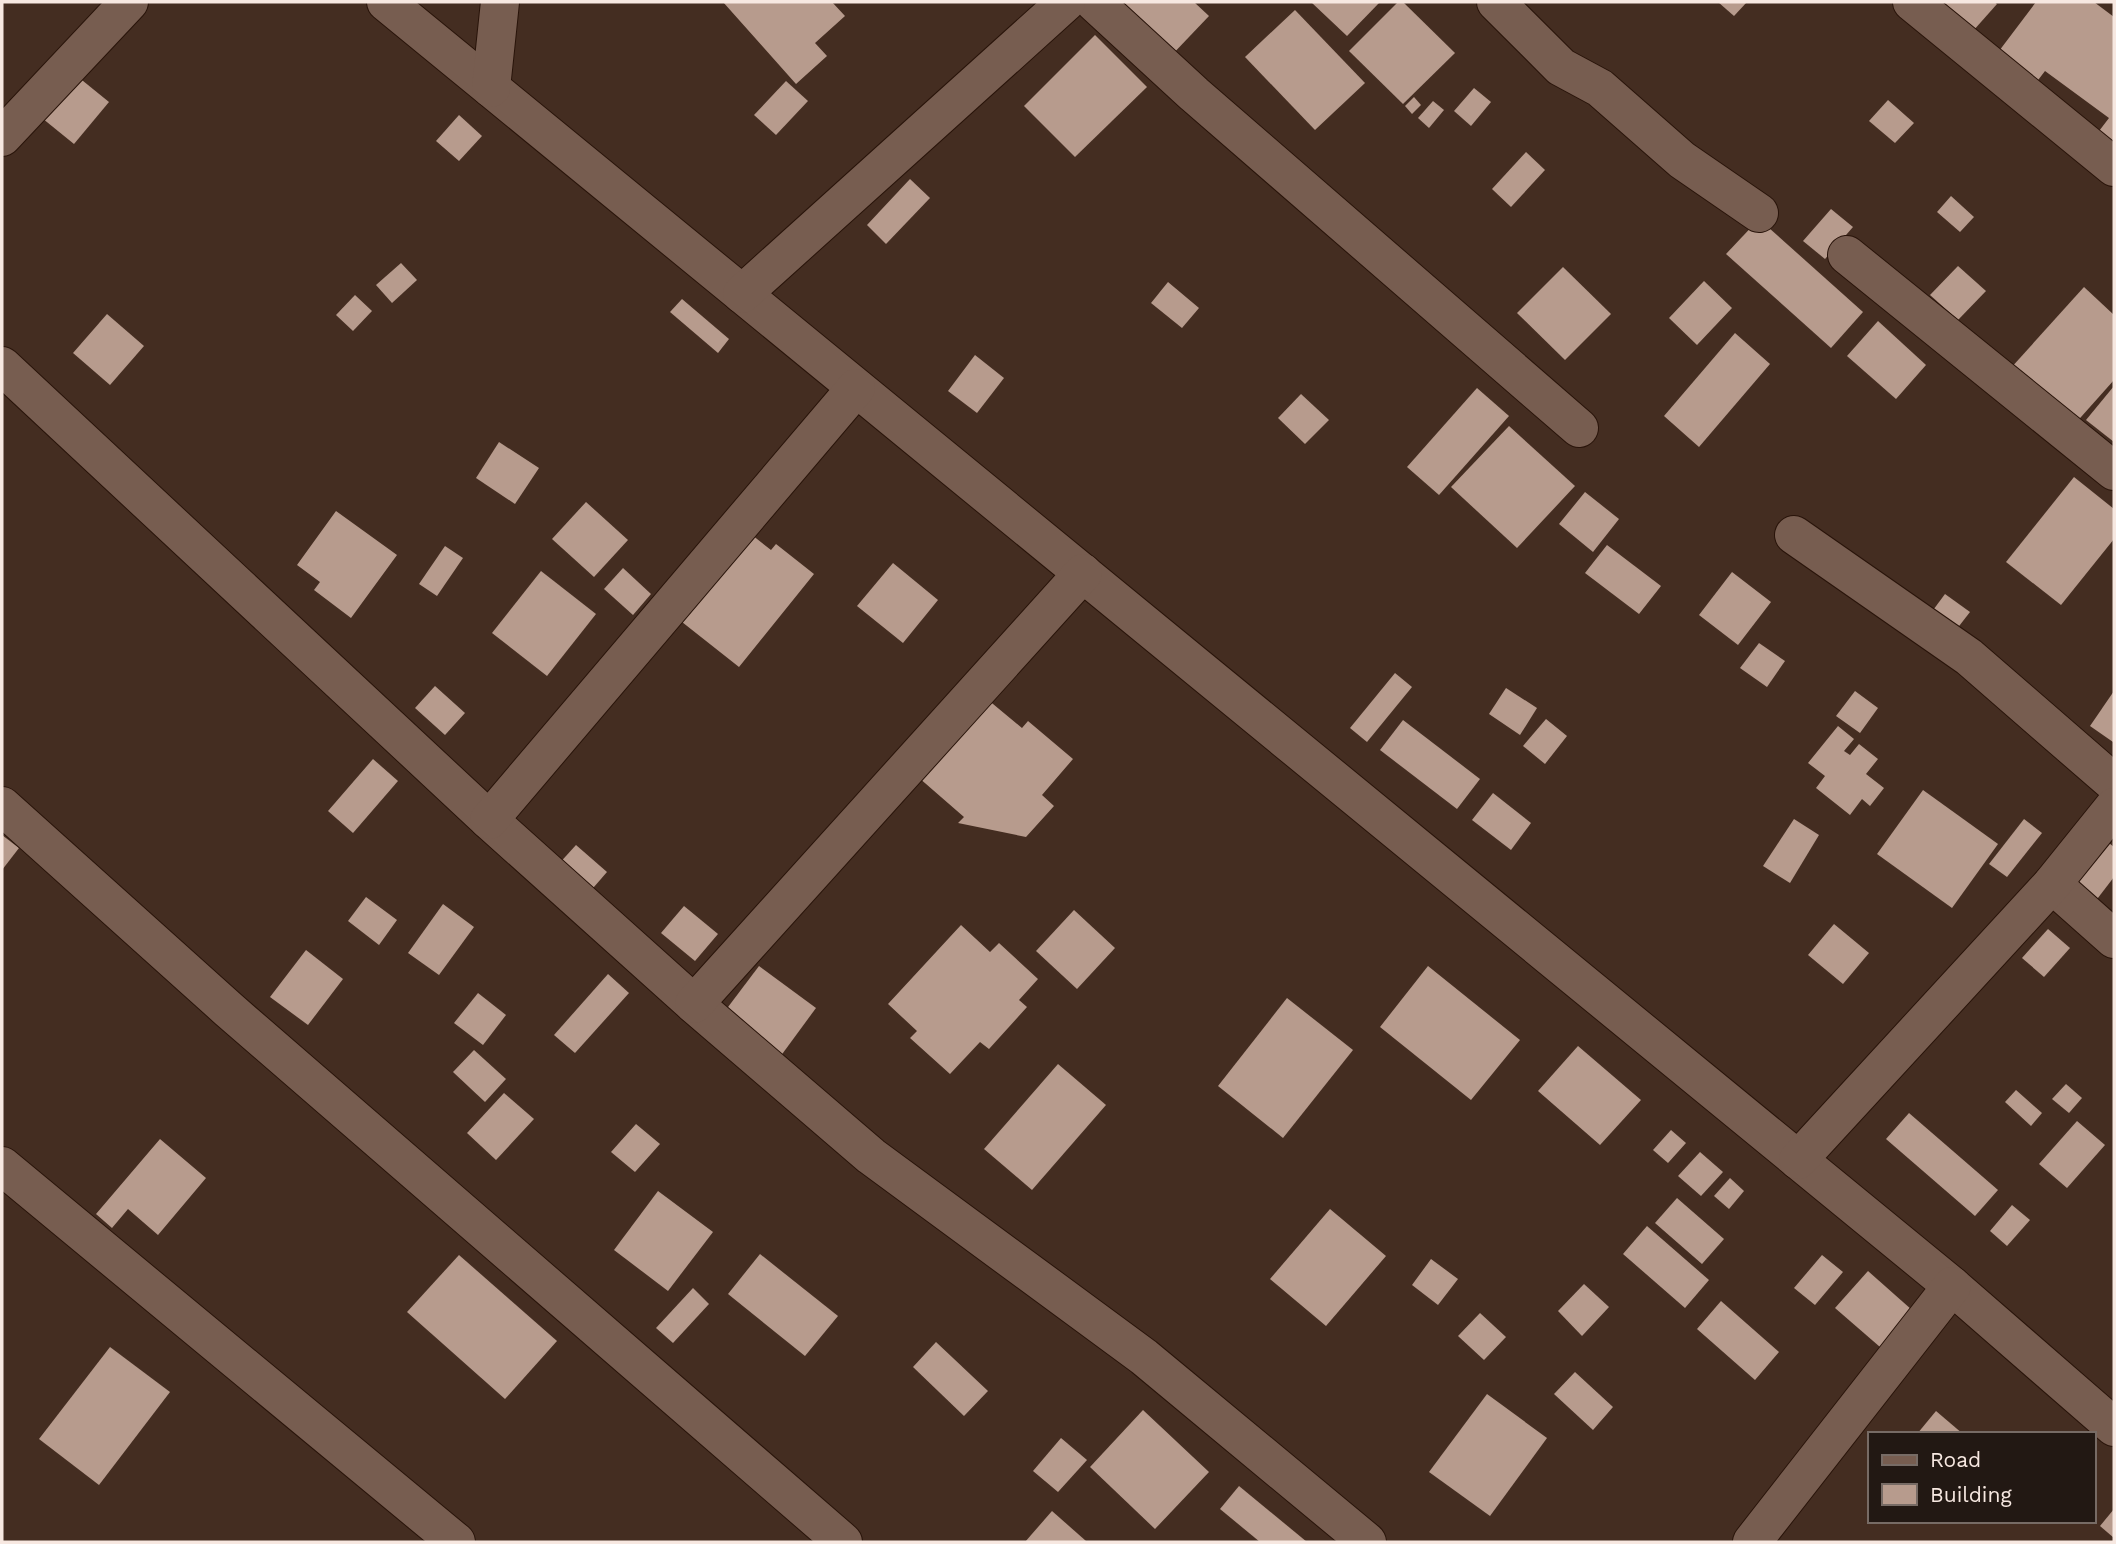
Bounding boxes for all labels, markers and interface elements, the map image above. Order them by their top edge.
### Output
legend [1868,1432,2095,1523]
text: Road [1930,1447,1981,1472]
text: Building [1930,1482,2012,1507]

